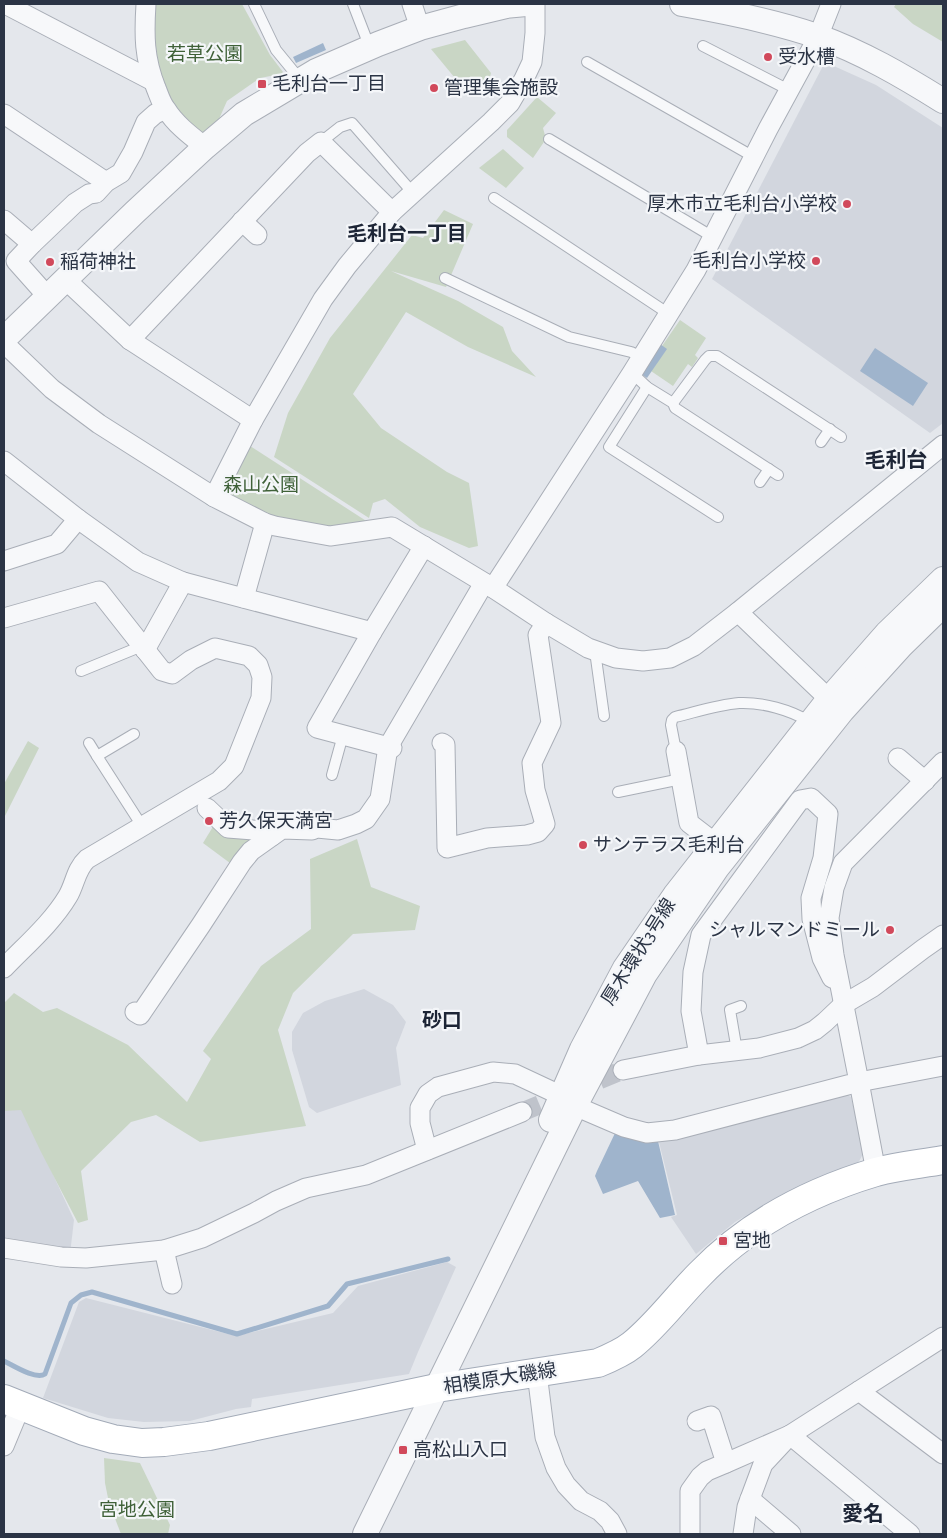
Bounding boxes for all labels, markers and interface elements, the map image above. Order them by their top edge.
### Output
park label: 若草公園 [167,44,243,64]
place label: 受水槽 [778,46,835,67]
marker: 受水槽 [762,51,774,63]
place label: 毛利台一丁目 [272,73,386,94]
marker: 毛利台一丁目 [256,78,268,90]
place label: 管理集会施設 [444,78,558,98]
marker: 管理集会施設 [428,82,440,94]
place label: 厚木市立毛利台小学校 [647,193,837,214]
marker: 厚木市立毛利台小学校 [841,198,853,210]
district label: 毛利台一丁目 [347,223,467,244]
place label: 毛利台小学校 [692,250,806,271]
place label: 稲荷神社 [60,251,136,272]
marker: 毛利台小学校 [810,255,822,267]
marker: 稲荷神社 [44,256,56,268]
district label: 毛利台 [865,449,928,471]
park label: 森山公園 [223,474,299,495]
place label: 芳久保天満宮 [219,810,333,831]
marker: 芳久保天満宮 [203,815,215,827]
place label: サンテラス毛利台 [593,834,745,855]
marker: サンテラス毛利台 [577,839,589,851]
street label: 厚木環状3号線 [598,895,679,1009]
place label: シャルマンドミール [709,921,880,940]
marker: シャルマンドミール [884,924,896,936]
district label: 砂口 [422,1010,462,1031]
place label: 宮地 [733,1231,771,1251]
marker: 宮地 [717,1235,729,1247]
street label: 相模原大磯線 [442,1360,558,1397]
place label: 高松山入口 [413,1439,508,1460]
marker: 高松山入口 [397,1444,409,1456]
park label: 宮地公園 [99,1500,175,1520]
district label: 愛名 [842,1502,884,1525]

